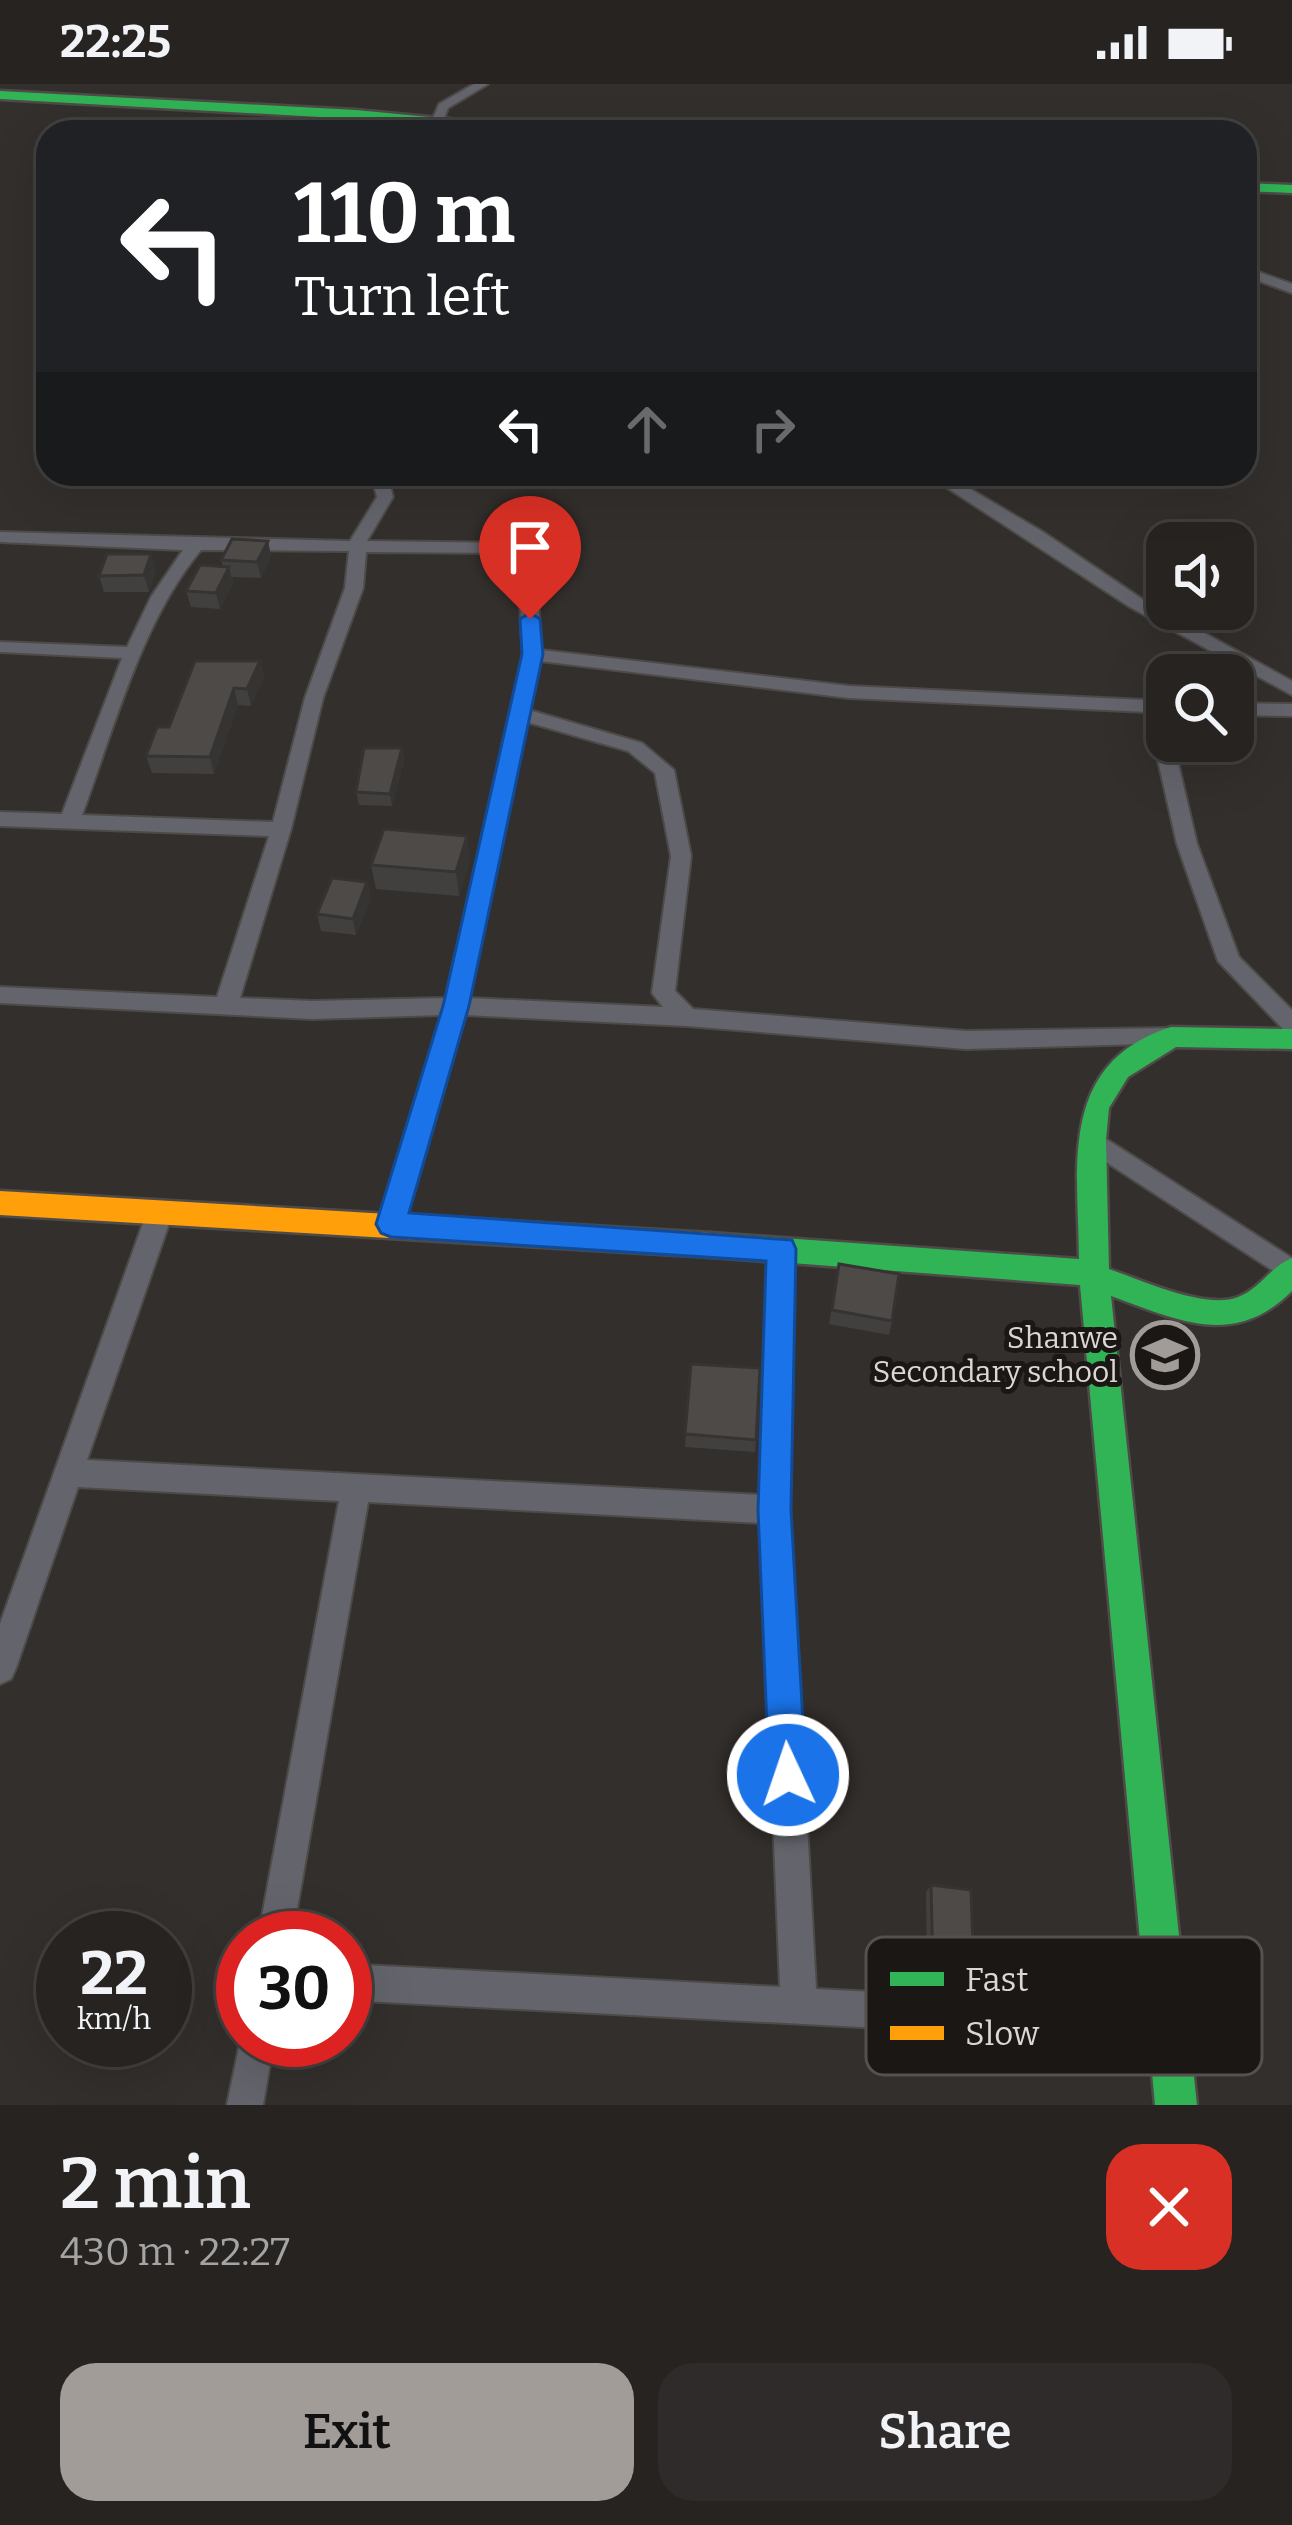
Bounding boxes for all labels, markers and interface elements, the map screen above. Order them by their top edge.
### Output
text: 22:25 [60,15,171,69]
text: 110 m [294,163,515,264]
icon: left [96,168,252,324]
text: Turn left [294,265,510,329]
icon: left [488,396,554,462]
icon: ahead [614,396,680,462]
icon: right [740,396,806,462]
pin [479,496,581,619]
icon: arrive [497,514,563,580]
map controls [1146,522,1254,762]
button: sound [1146,522,1254,630]
button: search [1146,654,1254,762]
place label: Shanwe Secondary school [873,1320,1118,1390]
school or university icon: Shanwe Secondary school [1130,1320,1200,1390]
position arrow [725,1712,851,1838]
speed limit sign: 30 [216,1911,372,2067]
legend [866,1937,1262,2075]
text: 22 [80,1938,148,2010]
text: Fast [965,1960,1028,2000]
text: km/h [77,2001,151,2037]
text: Slow [965,2014,1040,2054]
text: 2 min [60,2141,251,2227]
button: close [1106,2144,1232,2270]
text: 430 m · 22:27 [60,2229,290,2275]
button: Exit [60,2363,634,2501]
button: Share [658,2363,1232,2501]

